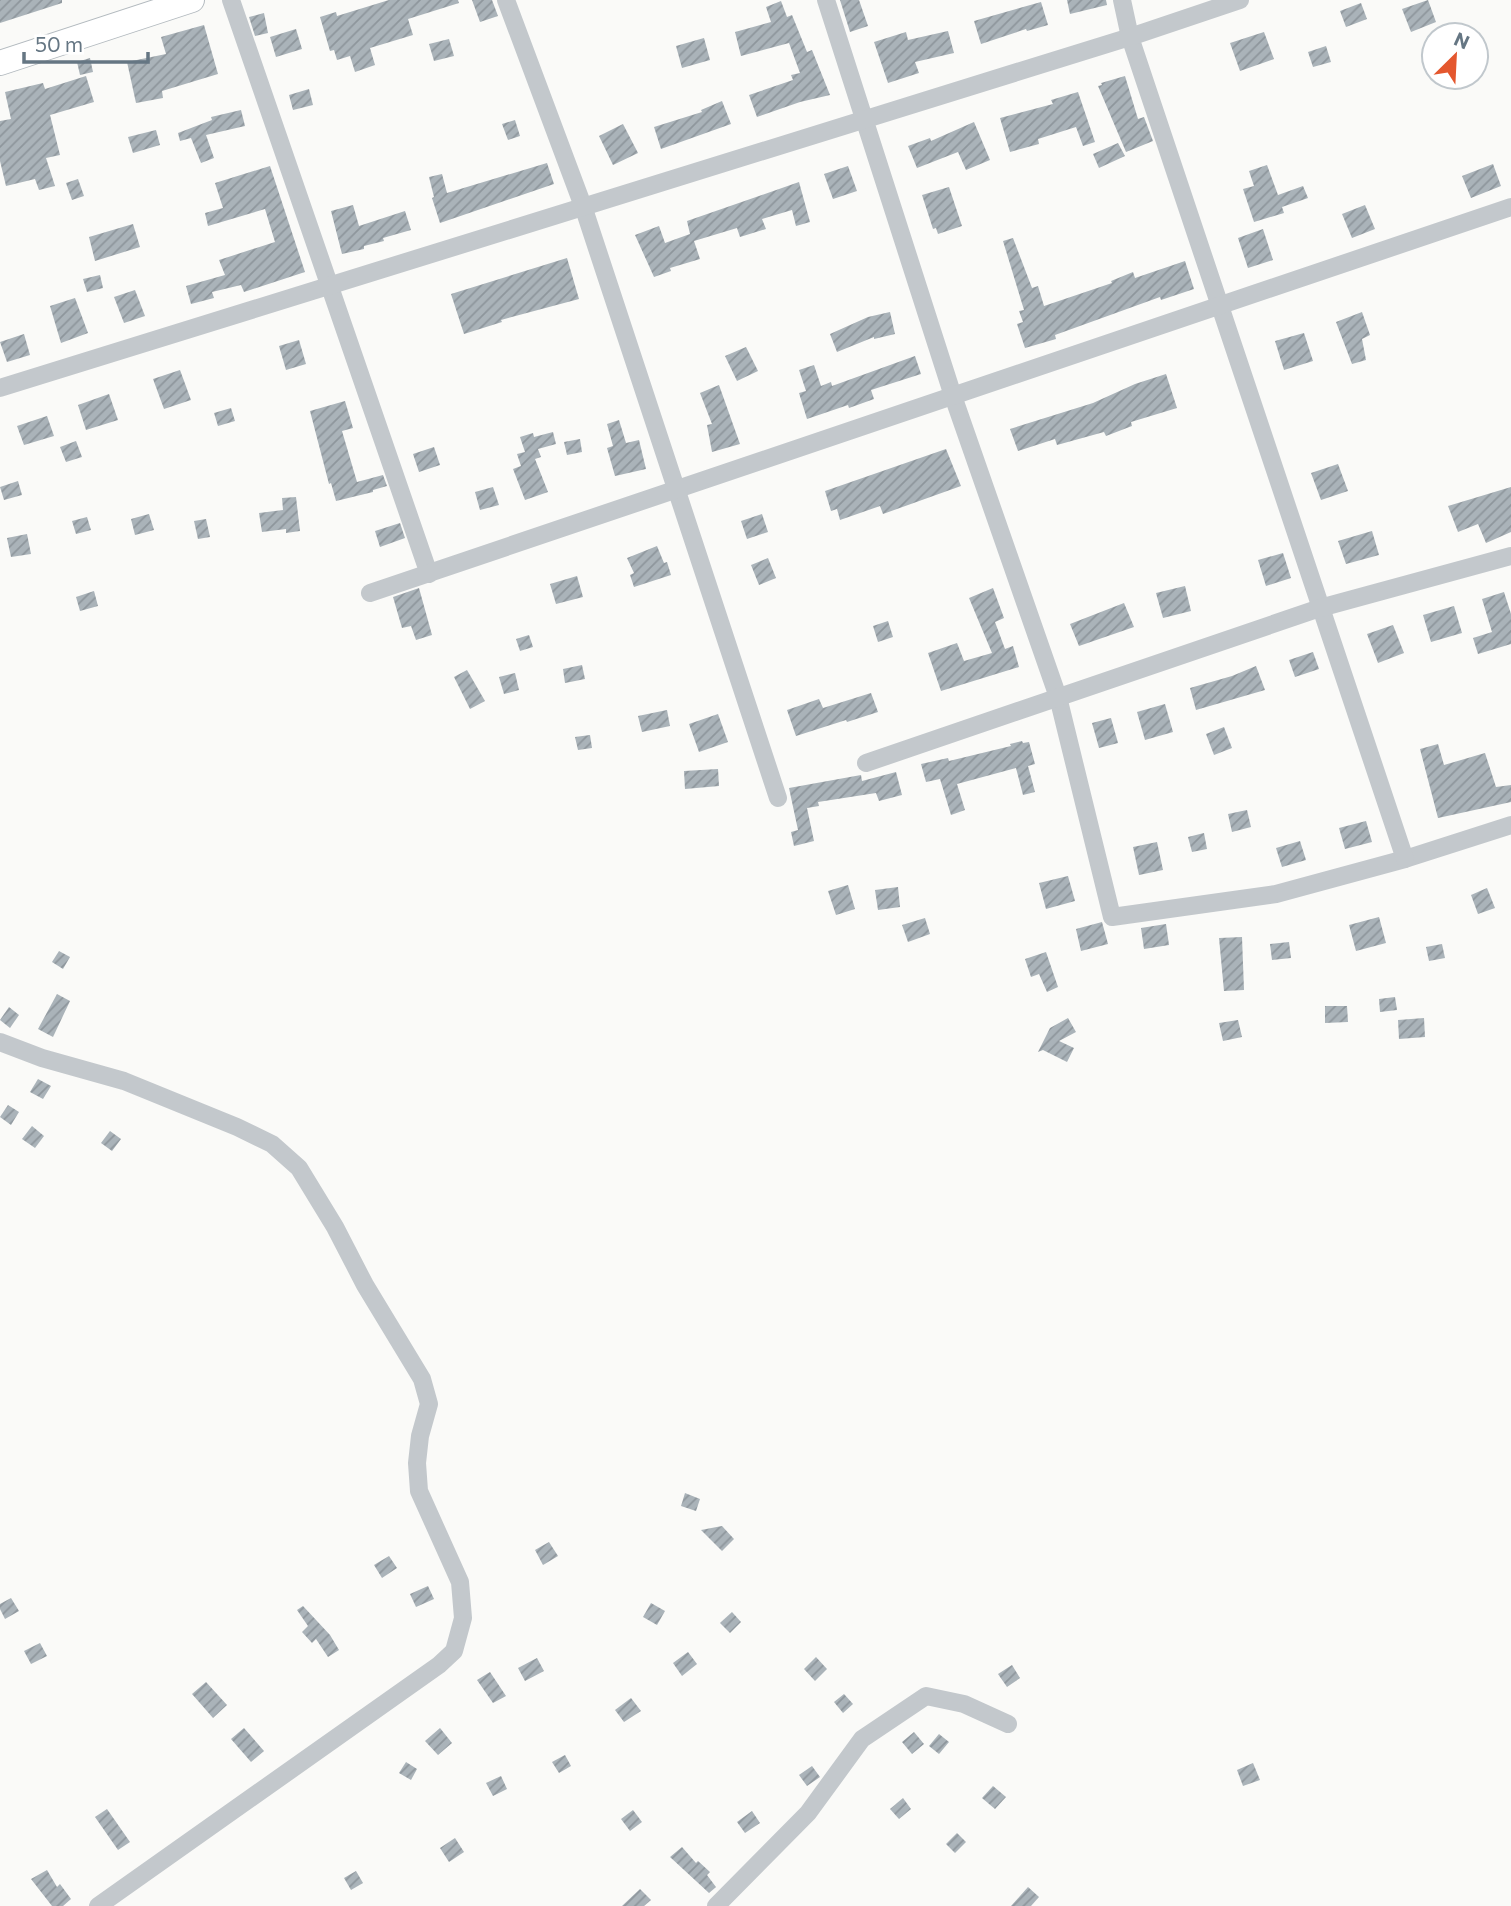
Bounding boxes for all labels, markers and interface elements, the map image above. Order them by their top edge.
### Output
scale bar [24,21,149,65]
north arrow [1420,21,1490,91]
text: N [1451,27,1473,53]
text: 50 m [35,31,83,56]

